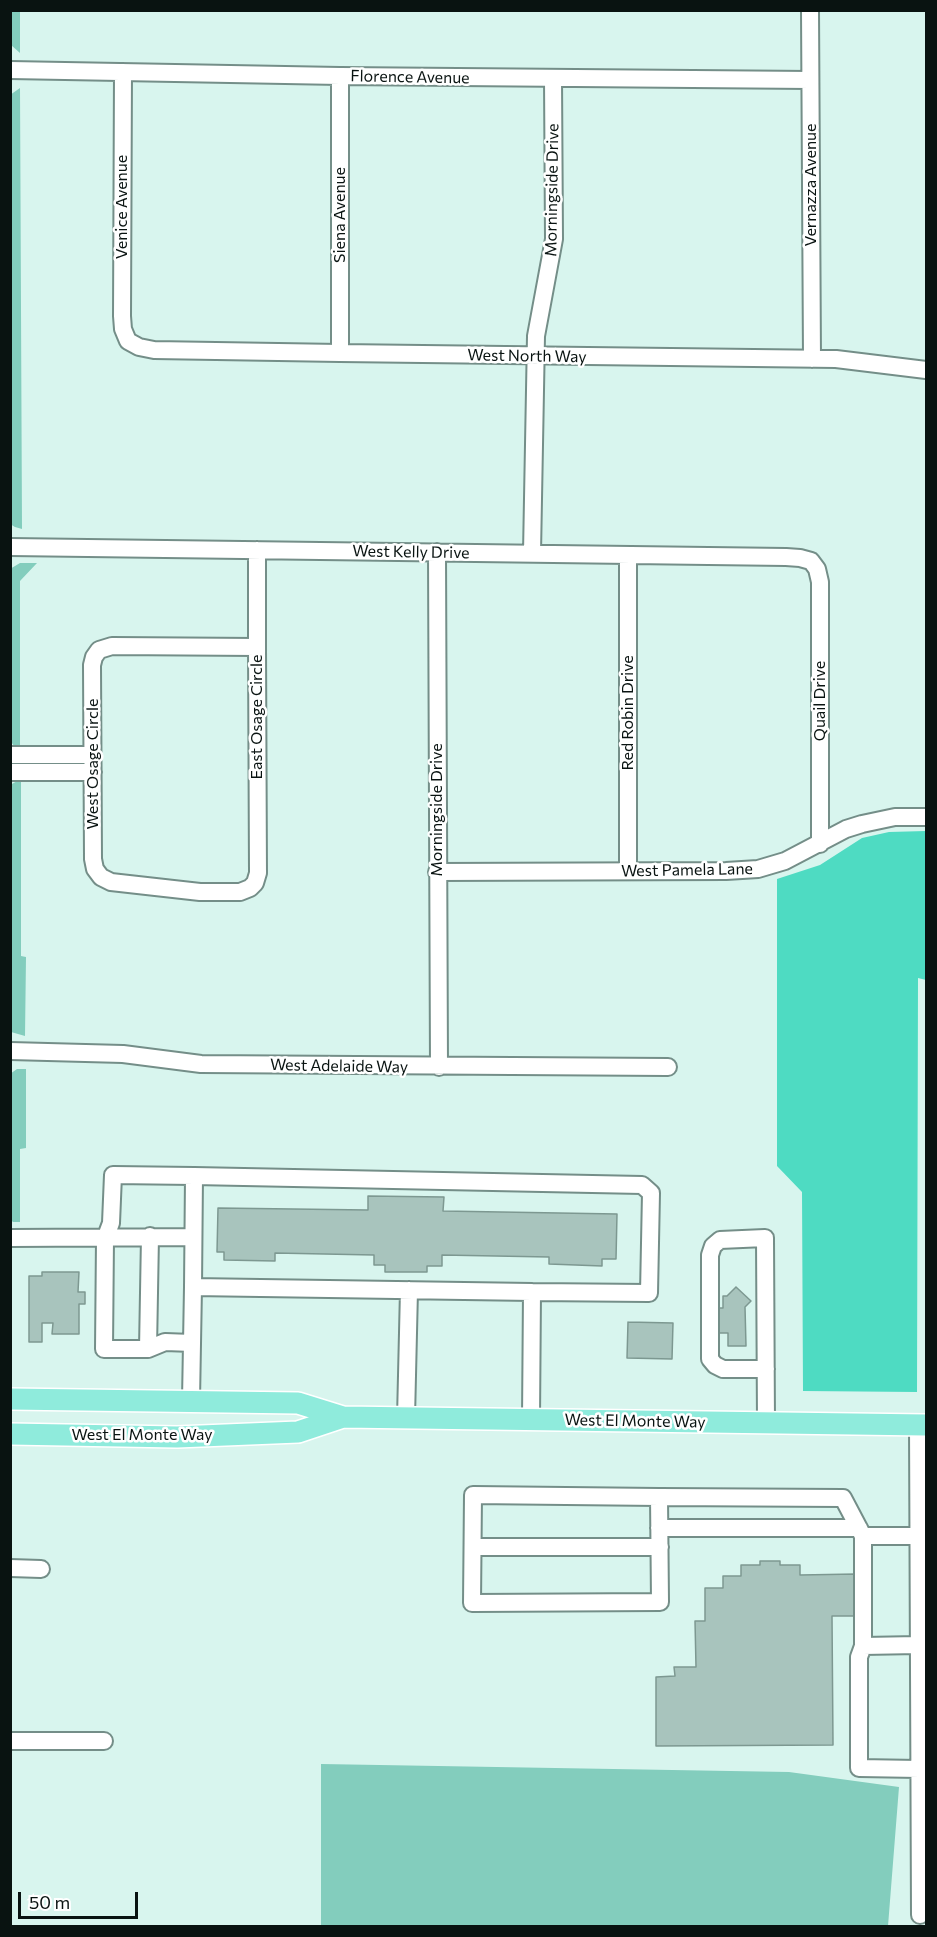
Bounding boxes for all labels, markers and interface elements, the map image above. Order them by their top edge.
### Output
street label: Florence Avenue [350,66,470,88]
street label: Morningside Drive [541,123,563,257]
street label: Vernazza Avenue [801,124,821,246]
street label: Venice Avenue [112,155,132,259]
street label: Siena Avenue [330,167,350,263]
street label: West North Way [467,345,587,367]
street label: West Kelly Drive [352,541,470,563]
street label: East Osage Circle [247,654,267,780]
street label: Red Robin Drive [618,655,638,771]
street label: Quail Drive [810,661,830,741]
street label: West Osage Circle [83,699,103,829]
street label: Morningside Drive [427,743,447,877]
street label: West Pamela Lane [621,859,753,881]
street label: West Adelaide Way [270,1055,408,1077]
street label: West El Monte Way [564,1410,706,1432]
street label: West El Monte Way [71,1425,213,1445]
scale bar [21,1880,141,1918]
text: 50 m [29,1891,70,1913]

